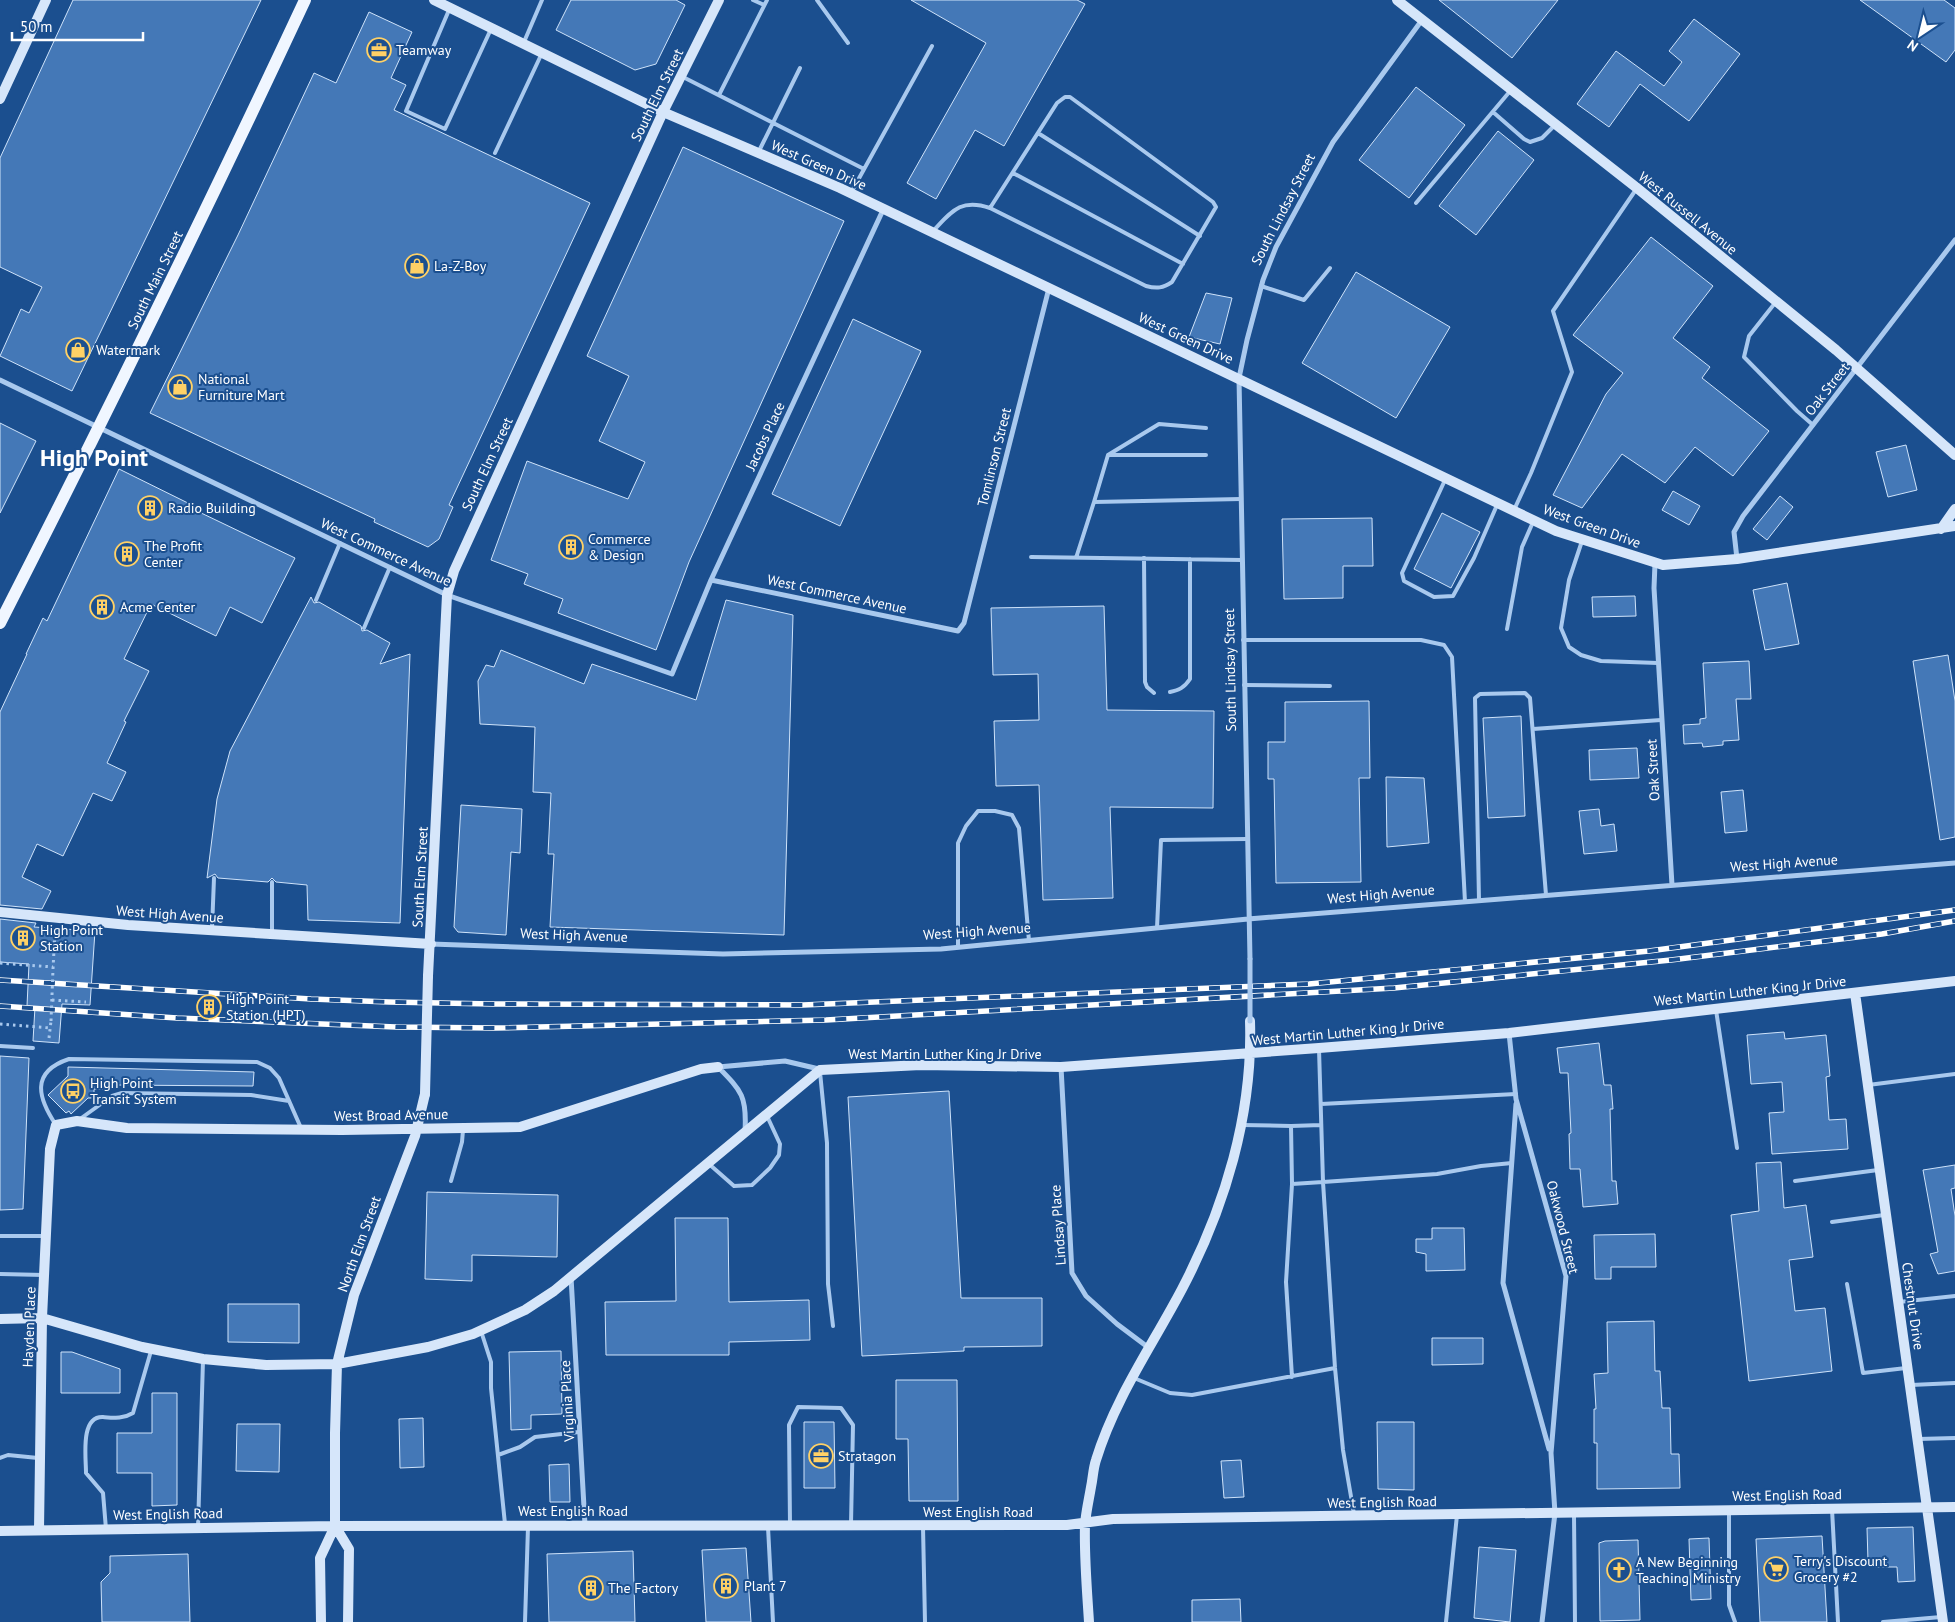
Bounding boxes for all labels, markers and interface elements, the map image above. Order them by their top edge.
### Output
scale bar [12,10,144,42]
north arrow [1895,10,1945,60]
text: 50 m [20,17,53,36]
text: N [1904,36,1921,56]
office icon: Teamway [366,37,392,63]
place label: Teamway [396,41,452,59]
street label: South Elm Street [627,45,687,144]
street label: West Green Drive [768,136,870,194]
street label: South Lindsay Street [1247,150,1319,268]
street label: West Russell Avenue [1635,168,1741,258]
street label: South Main Street [123,228,187,332]
shop icon: La-Z-Boy [404,253,430,279]
place label: La-Z-Boy [434,257,487,275]
street label: West Green Drive [1136,308,1236,368]
shop icon: Watermark [65,337,91,363]
place label: Watermark [96,341,160,359]
street label: Oak Street [1801,359,1853,419]
place label: National Furniture Mart [198,370,285,404]
shop icon: National Furniture Mart [167,374,193,400]
street label: Jacobs Place [741,399,789,474]
street label: Tomlinson Street [973,406,1015,508]
street label: South Elm Street [457,414,517,514]
district label: High Point [40,442,149,473]
building icon: Radio Building [137,495,163,521]
place label: Radio Building [168,499,256,517]
street label: West Green Drive [1541,500,1643,552]
street label: West Commerce Avenue [318,514,454,590]
place label: Commerce & Design [588,530,651,564]
building icon: Commerce & Design [558,534,584,560]
place label: The Profit Center [144,537,202,571]
building icon: The Profit Center [114,541,140,567]
street label: West Commerce Avenue [766,570,908,618]
building icon: Acme Center [89,594,115,620]
place label: Acme Center [120,598,196,616]
street label: South Lindsay Street [1220,608,1240,732]
street label: Oak Street [1642,738,1664,802]
street label: South Elm Street [408,826,432,928]
street label: West High Avenue [1730,850,1838,876]
street label: West High Avenue [1326,880,1436,908]
street label: West High Avenue [116,901,224,927]
street label: West High Avenue [923,918,1031,944]
place label: High Point Station [40,921,103,955]
street label: West High Avenue [520,924,628,946]
building icon: High Point Station [10,925,36,951]
street label: West Martin Luther King Jr Drive [1653,972,1847,1010]
place label: High Point Station (HPT) [226,990,306,1024]
building icon: High Point Station (HPT) [196,994,222,1020]
street label: West Martin Luther King Jr Drive [1251,1015,1445,1049]
street label: West Martin Luther King Jr Drive [848,1045,1042,1063]
place label: High Point Transit System [90,1074,177,1108]
bus stop icon: High Point Transit System [60,1078,86,1104]
street label: West Broad Avenue [334,1105,448,1125]
street label: Oakwood Street [1543,1179,1583,1276]
street label: Lindsay Place [1046,1184,1070,1266]
street label: North Elm Street [333,1193,385,1294]
street label: Chestnut Drive [1898,1261,1928,1351]
street label: Hayden Place [19,1286,39,1368]
street label: Virginia Place [556,1360,578,1443]
office icon: Stratagon [808,1443,834,1469]
place label: Stratagon [838,1447,896,1465]
street label: West English Road [1732,1485,1842,1505]
street label: West English Road [1327,1492,1437,1512]
street label: West English Road [518,1502,628,1520]
street label: West English Road [923,1503,1033,1521]
street label: West English Road [113,1504,223,1524]
place label: Terry's Discount Grocery #2 [1794,1552,1887,1586]
place label: A New Beginning Teaching Ministry [1636,1553,1741,1587]
supermarket icon: Terry's Discount Grocery #2 [1763,1556,1789,1582]
church icon: A New Beginning Teaching Ministry [1606,1557,1632,1583]
building icon: Plant 7 [713,1573,739,1599]
building icon: The Factory [578,1575,604,1601]
place label: Plant 7 [744,1577,787,1595]
place label: The Factory [608,1579,679,1597]

